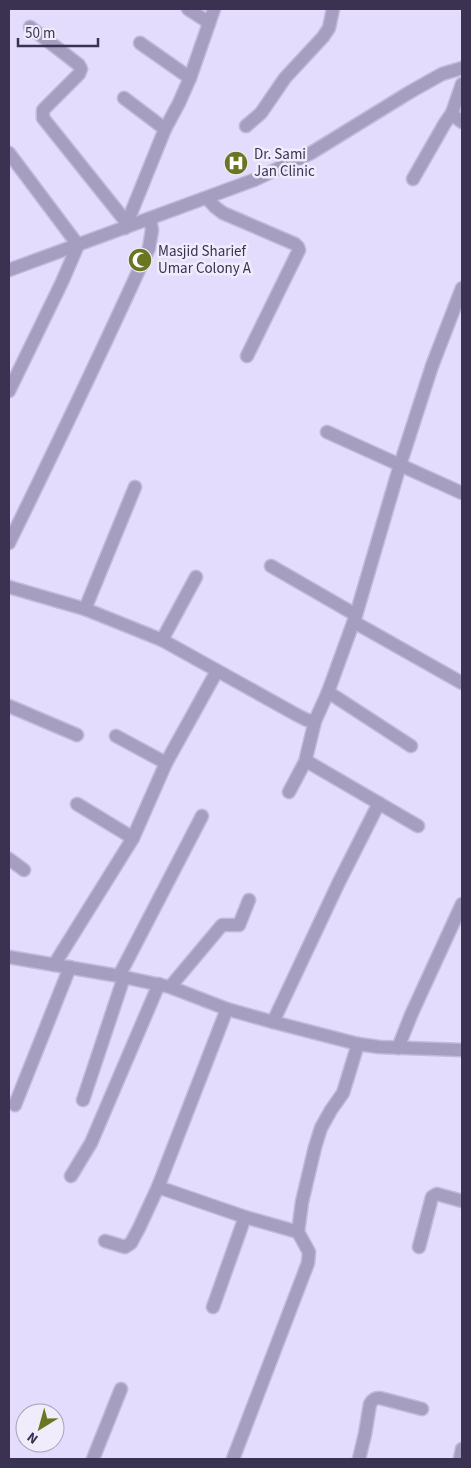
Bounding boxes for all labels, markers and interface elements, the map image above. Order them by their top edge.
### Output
scale bar [18,15,98,47]
text: 50 m [25,23,55,44]
place label: Dr. Sami Jan Clinic [254,144,315,182]
hospital icon: Dr. Sami Jan Clinic [223,150,249,176]
place label: Masjid Sharief Umar Colony A [158,241,252,279]
mosque icon: Masjid Sharief Umar Colony A [127,247,153,273]
north arrow [15,1403,65,1453]
text: N [23,1427,43,1448]

